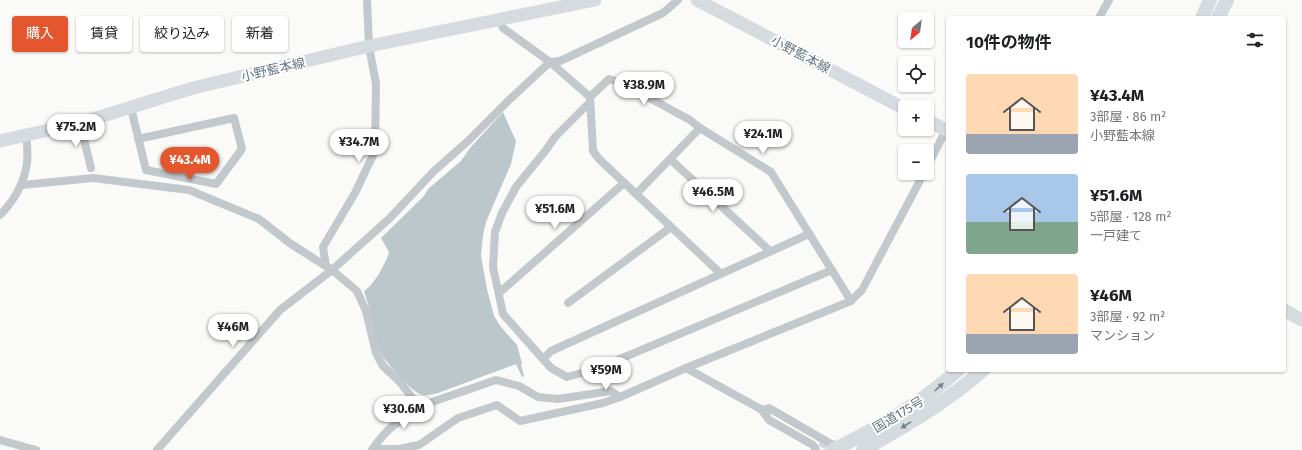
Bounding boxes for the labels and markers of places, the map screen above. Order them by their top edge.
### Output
pin: ¥38.9M [611,72,677,106]
pin: ¥75.2M [43,114,109,148]
pin: ¥24.1M [730,121,796,155]
pin: ¥34.7M [326,129,392,163]
pin: ¥43.4M [157,147,223,181]
pin: ¥46.5M [680,179,746,213]
pin: ¥51.6M [522,196,588,230]
pin: ¥46M [209,314,257,348]
pin: ¥59M [582,357,630,391]
pin: ¥30.6M [371,396,437,430]

